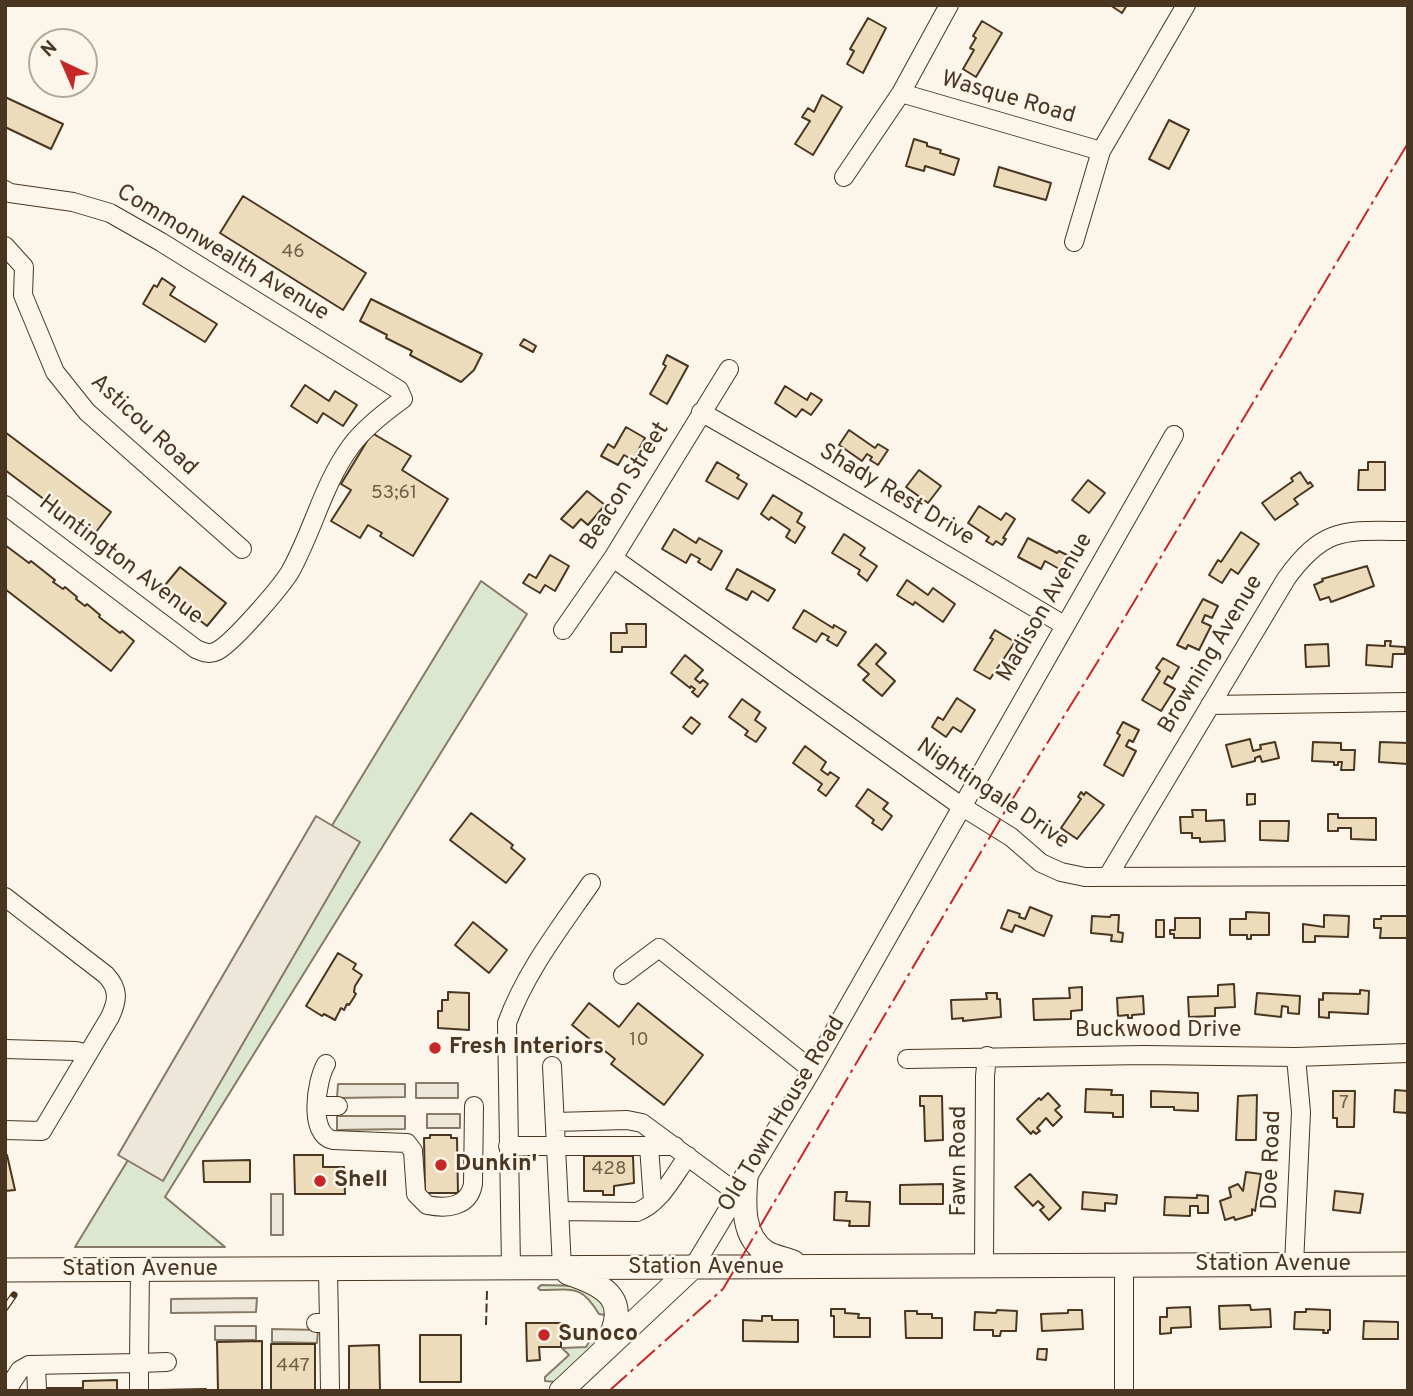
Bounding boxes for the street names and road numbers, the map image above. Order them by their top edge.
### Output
street label: Wasque Road [938,67,1078,131]
street label: Commonwealth Avenue [111,180,333,328]
street label: Asticou Road [84,369,202,483]
street label: Beacon Street [576,418,676,556]
street label: Shady Rest Drive [814,439,978,553]
street label: Huntington Avenue [32,490,208,632]
street label: Madison Avenue [992,529,1100,687]
street label: Browning Avenue [1154,571,1270,739]
street label: Nightingale Drive [910,734,1074,856]
street label: Old Town House Road [714,1012,852,1218]
street label: Buckwood Drive [1075,1017,1241,1045]
street label: Fawn Road [946,1106,974,1216]
street label: Doe Road [1257,1110,1289,1210]
street label: Station Avenue [1195,1251,1351,1279]
street label: Station Avenue [628,1254,784,1282]
street label: Station Avenue [62,1256,218,1284]

